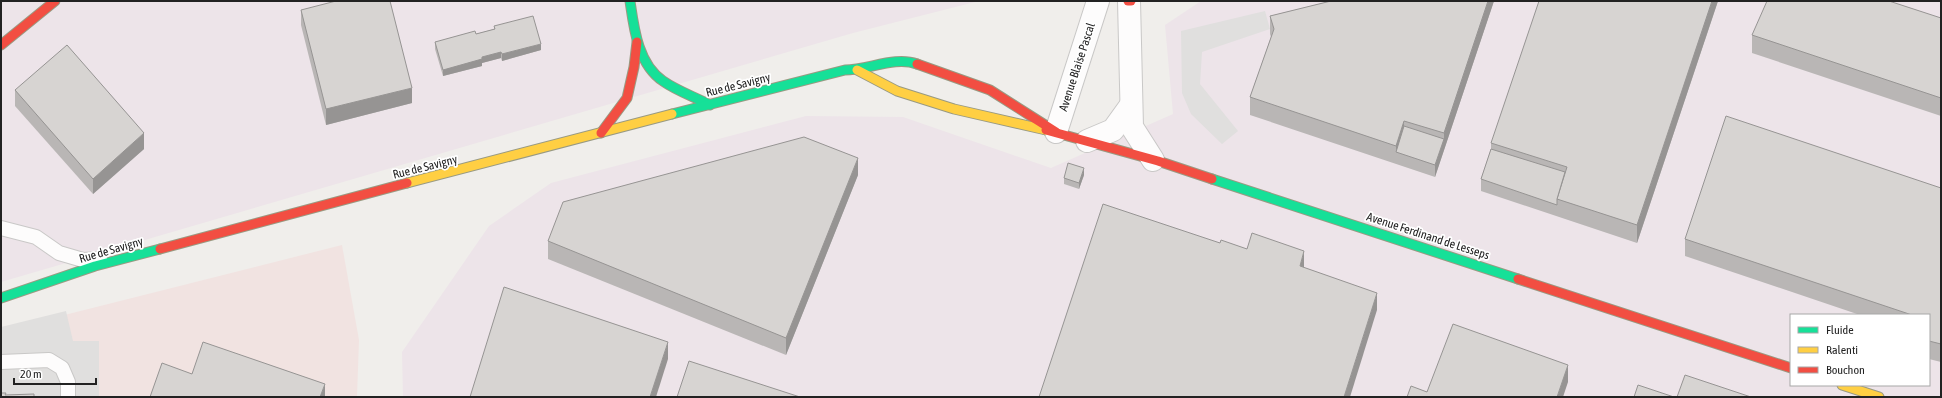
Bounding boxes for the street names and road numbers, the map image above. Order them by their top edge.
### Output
street label: Avenue Blaise Pascal [1056,20,1098,113]
street label: Rue de Savigny [704,70,772,100]
street label: Rue de Savigny [391,152,459,182]
street label: Avenue Ferdinand de Lesseps [1365,210,1491,262]
street label: Rue de Savigny [77,234,145,266]

